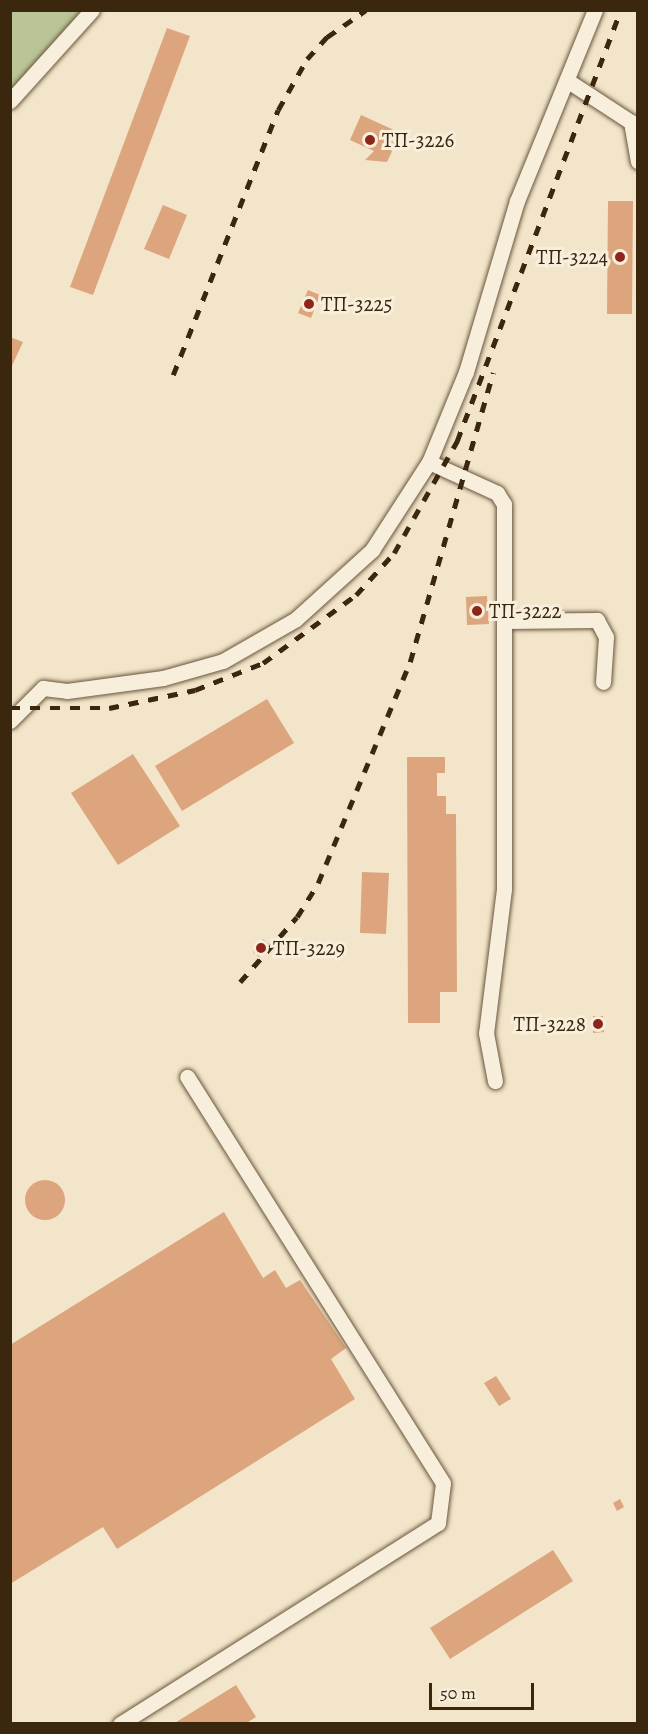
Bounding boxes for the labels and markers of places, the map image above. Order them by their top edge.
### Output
place label: ТП-3226 [382,127,454,153]
marker: ТП-3226 [363,133,377,147]
place label: ТП-3224 [536,244,608,270]
marker: ТП-3224 [613,250,627,264]
place label: ТП-3225 [321,291,392,317]
marker: ТП-3225 [302,297,316,311]
place label: ТП-3222 [489,598,561,624]
marker: ТП-3222 [470,604,484,618]
place label: ТП-3229 [273,935,345,961]
marker: ТП-3229 [254,941,268,955]
place label: ТП-3228 [513,1011,586,1037]
marker: ТП-3228 [591,1017,605,1031]

